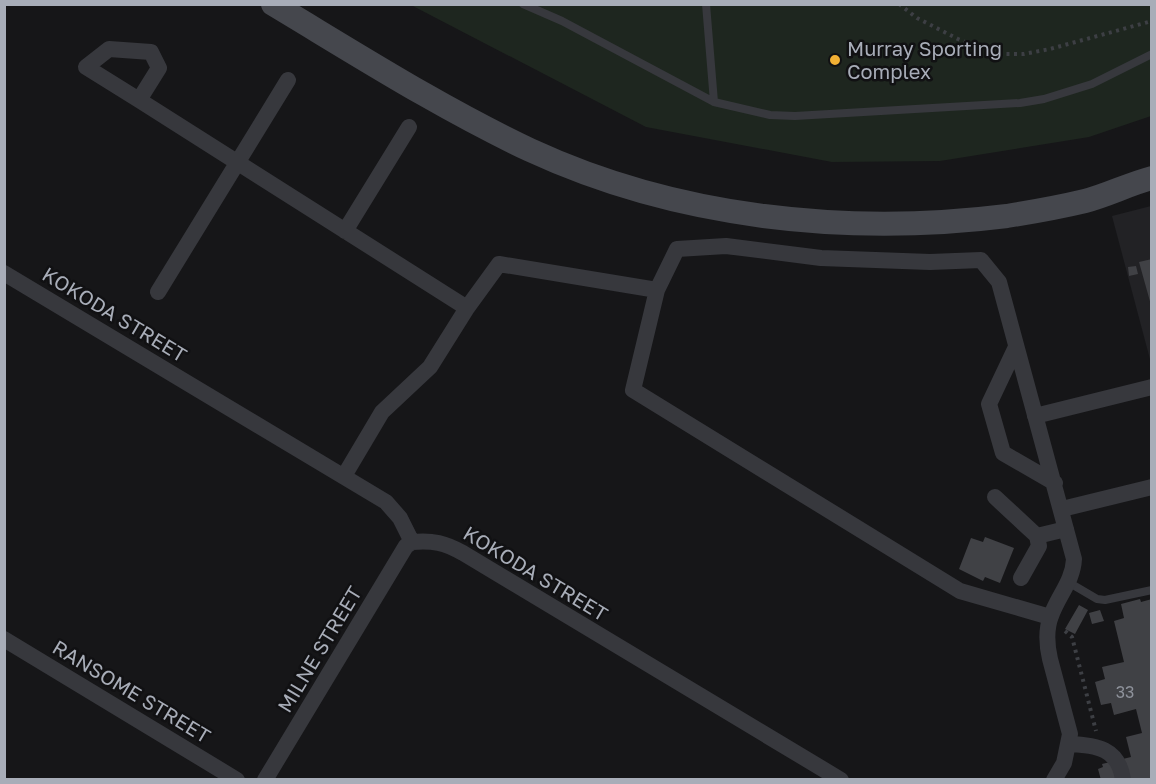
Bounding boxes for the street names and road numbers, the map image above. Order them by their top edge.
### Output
street label: KOKODA STREET [39,261,191,367]
street label: KOKODA STREET [460,520,612,626]
street label: MILNE STREET [272,582,366,716]
street label: RANSOME STREET [49,634,215,748]

